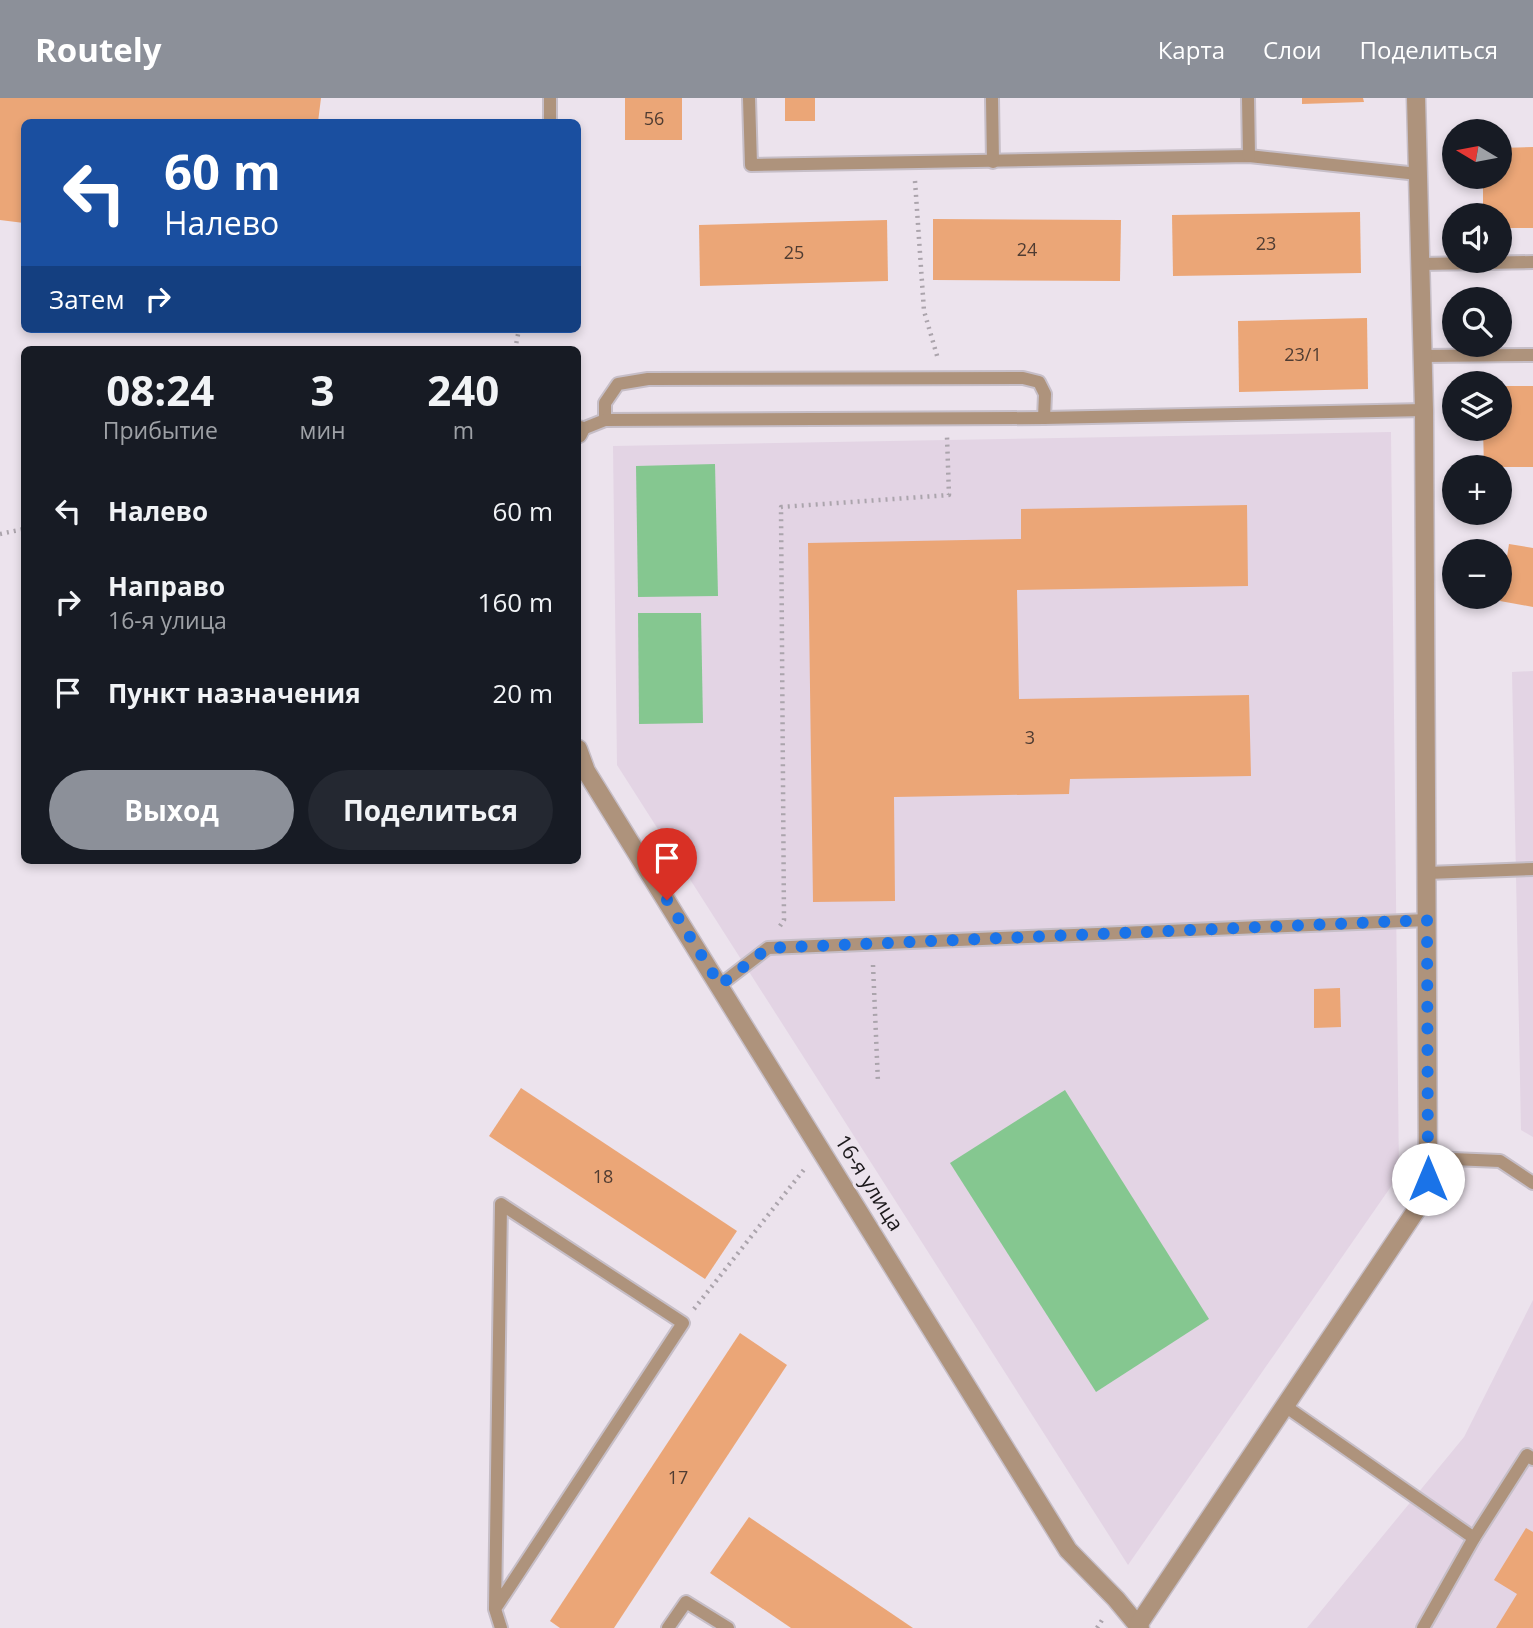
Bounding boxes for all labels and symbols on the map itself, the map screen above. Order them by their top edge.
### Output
house number: 56 [644,106,664,130]
north arrow [1442,119,1512,189]
house number: 23 [1256,231,1276,255]
house number: 24 [1017,237,1037,261]
house number: 25 [784,240,804,264]
house number: 23/1 [1284,342,1322,366]
house number: 3 [1025,725,1035,749]
pin [637,828,697,900]
street label: 16-я улица [829,1129,910,1236]
position arrow [1391,1142,1465,1216]
house number: 18 [593,1164,613,1188]
house number: 17 [668,1465,688,1489]

